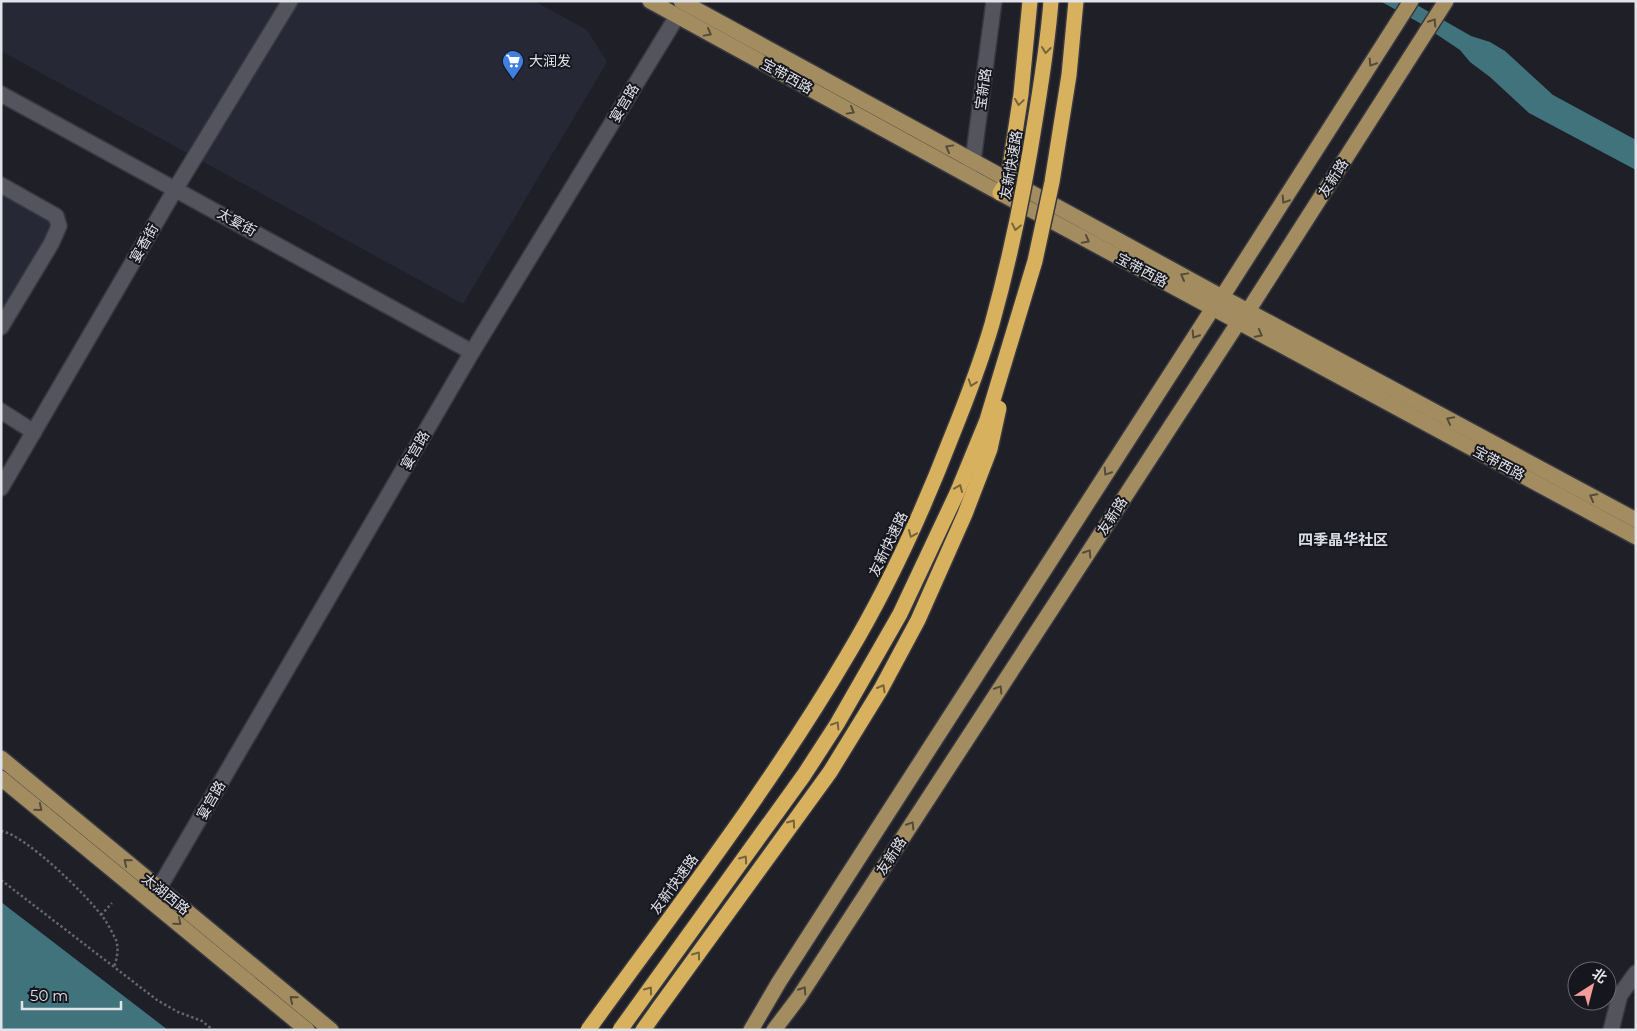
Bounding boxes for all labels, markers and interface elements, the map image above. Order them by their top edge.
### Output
one-way arrow [1427,18,1436,27]
one-way arrow [703,27,712,37]
one-way arrow [1041,46,1052,54]
supermarket icon: 大润发 [501,49,525,80]
place label: 大润发 [529,52,571,70]
street label: 宝带西路 [758,55,816,97]
one-way arrow [1369,57,1378,66]
street label: 宝新路 [971,67,995,111]
street label: 宴宫路 [605,80,643,126]
one-way arrow [1015,98,1025,106]
one-way arrow [846,105,855,115]
street label: 友新快速路 [996,129,1026,201]
one-way arrow [945,144,954,154]
street label: 友新路 [1314,155,1352,201]
one-way arrow [1281,194,1291,203]
street label: 太宴街 [214,204,260,240]
street label: 宴香街 [126,220,162,266]
one-way arrow [1011,223,1022,232]
one-way arrow [1080,233,1089,243]
street label: 宝带西路 [1113,249,1171,291]
one-way arrow [1180,273,1189,283]
one-way arrow [1254,328,1263,338]
one-way arrow [1192,330,1201,339]
one-way arrow [967,379,977,387]
one-way arrow [1446,416,1455,426]
street label: 宴宫路 [397,427,433,473]
street label: 宝带西路 [1470,442,1528,484]
one-way arrow [1104,466,1114,475]
one-way arrow [952,484,963,493]
street label: 友新路 [1093,493,1131,539]
one-way arrow [1589,493,1598,503]
street label: 友新快速路 [865,509,911,579]
one-way arrow [907,529,918,538]
district label: 四季晶华社区 [1298,530,1388,549]
one-way arrow [1082,549,1091,558]
one-way arrow [875,684,885,693]
one-way arrow [993,685,1003,694]
one-way arrow [830,721,840,730]
street label: 宴宫路 [193,777,229,823]
one-way arrow [33,803,42,811]
one-way arrow [786,819,795,829]
one-way arrow [904,821,914,830]
street label: 友新路 [872,833,910,879]
street label: 友新快速路 [646,850,702,918]
one-way arrow [738,855,747,865]
one-way arrow [124,858,133,867]
street label: 太湖西路 [139,869,193,919]
one-way arrow [172,917,181,925]
one-way arrow [691,951,700,961]
north arrow [1567,961,1617,1011]
text: 北 [1589,964,1611,987]
scale bar [22,978,121,1010]
text: 50 m [30,986,68,1005]
one-way arrow [643,987,651,996]
one-way arrow [797,987,806,996]
one-way arrow [290,996,299,1004]

